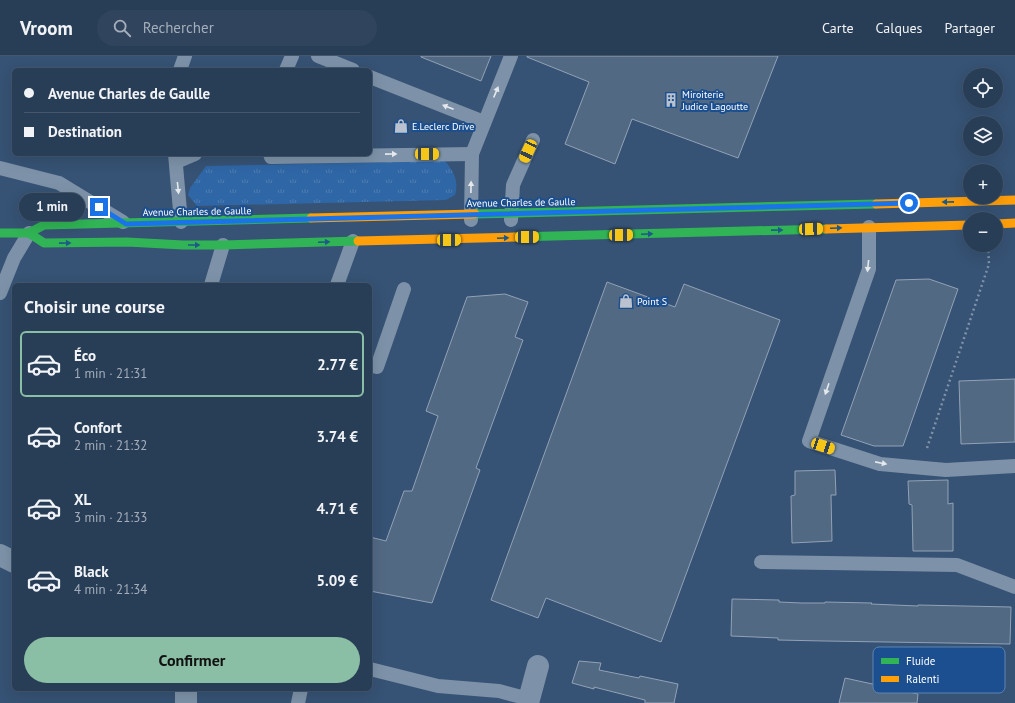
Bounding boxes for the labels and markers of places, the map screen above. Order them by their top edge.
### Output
place label: Miroiterie Judice Lagoutte [681,88,748,113]
building icon: Miroiterie Judice Lagoutte [663,92,679,108]
shop icon: E.Leclerc Drive [393,118,409,134]
place label: E.Leclerc Drive [412,120,474,133]
shop icon: Point S [618,293,634,309]
place label: Point S [637,295,667,308]

